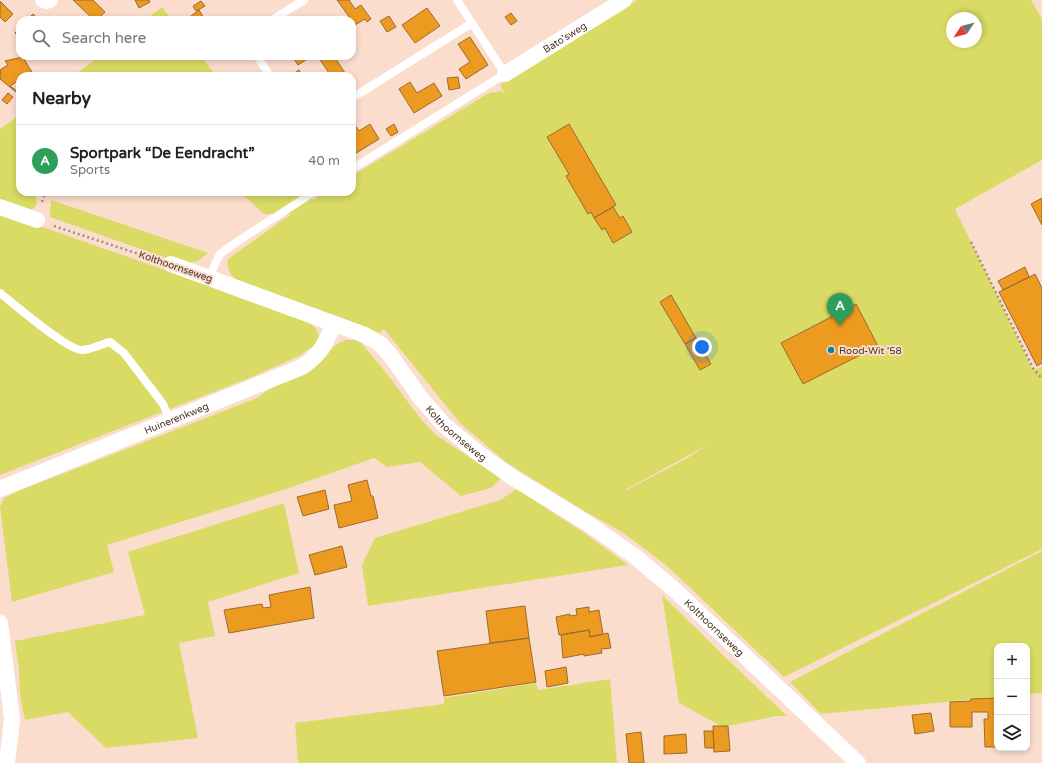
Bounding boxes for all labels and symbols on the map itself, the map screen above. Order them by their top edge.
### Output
north arrow [946,12,982,48]
street label: Bato'sweg [541,20,589,56]
street label: Kolthoornseweg [137,249,214,285]
pin: A [827,293,853,326]
your location [692,337,712,357]
marker: Rood-Wit '58 [826,345,836,355]
place label: Rood-Wit '58 [839,345,902,357]
street label: Huinerenkweg [143,400,211,437]
street label: Kolthoornseweg [423,403,488,464]
street label: Kolthoornseweg [681,597,746,659]

